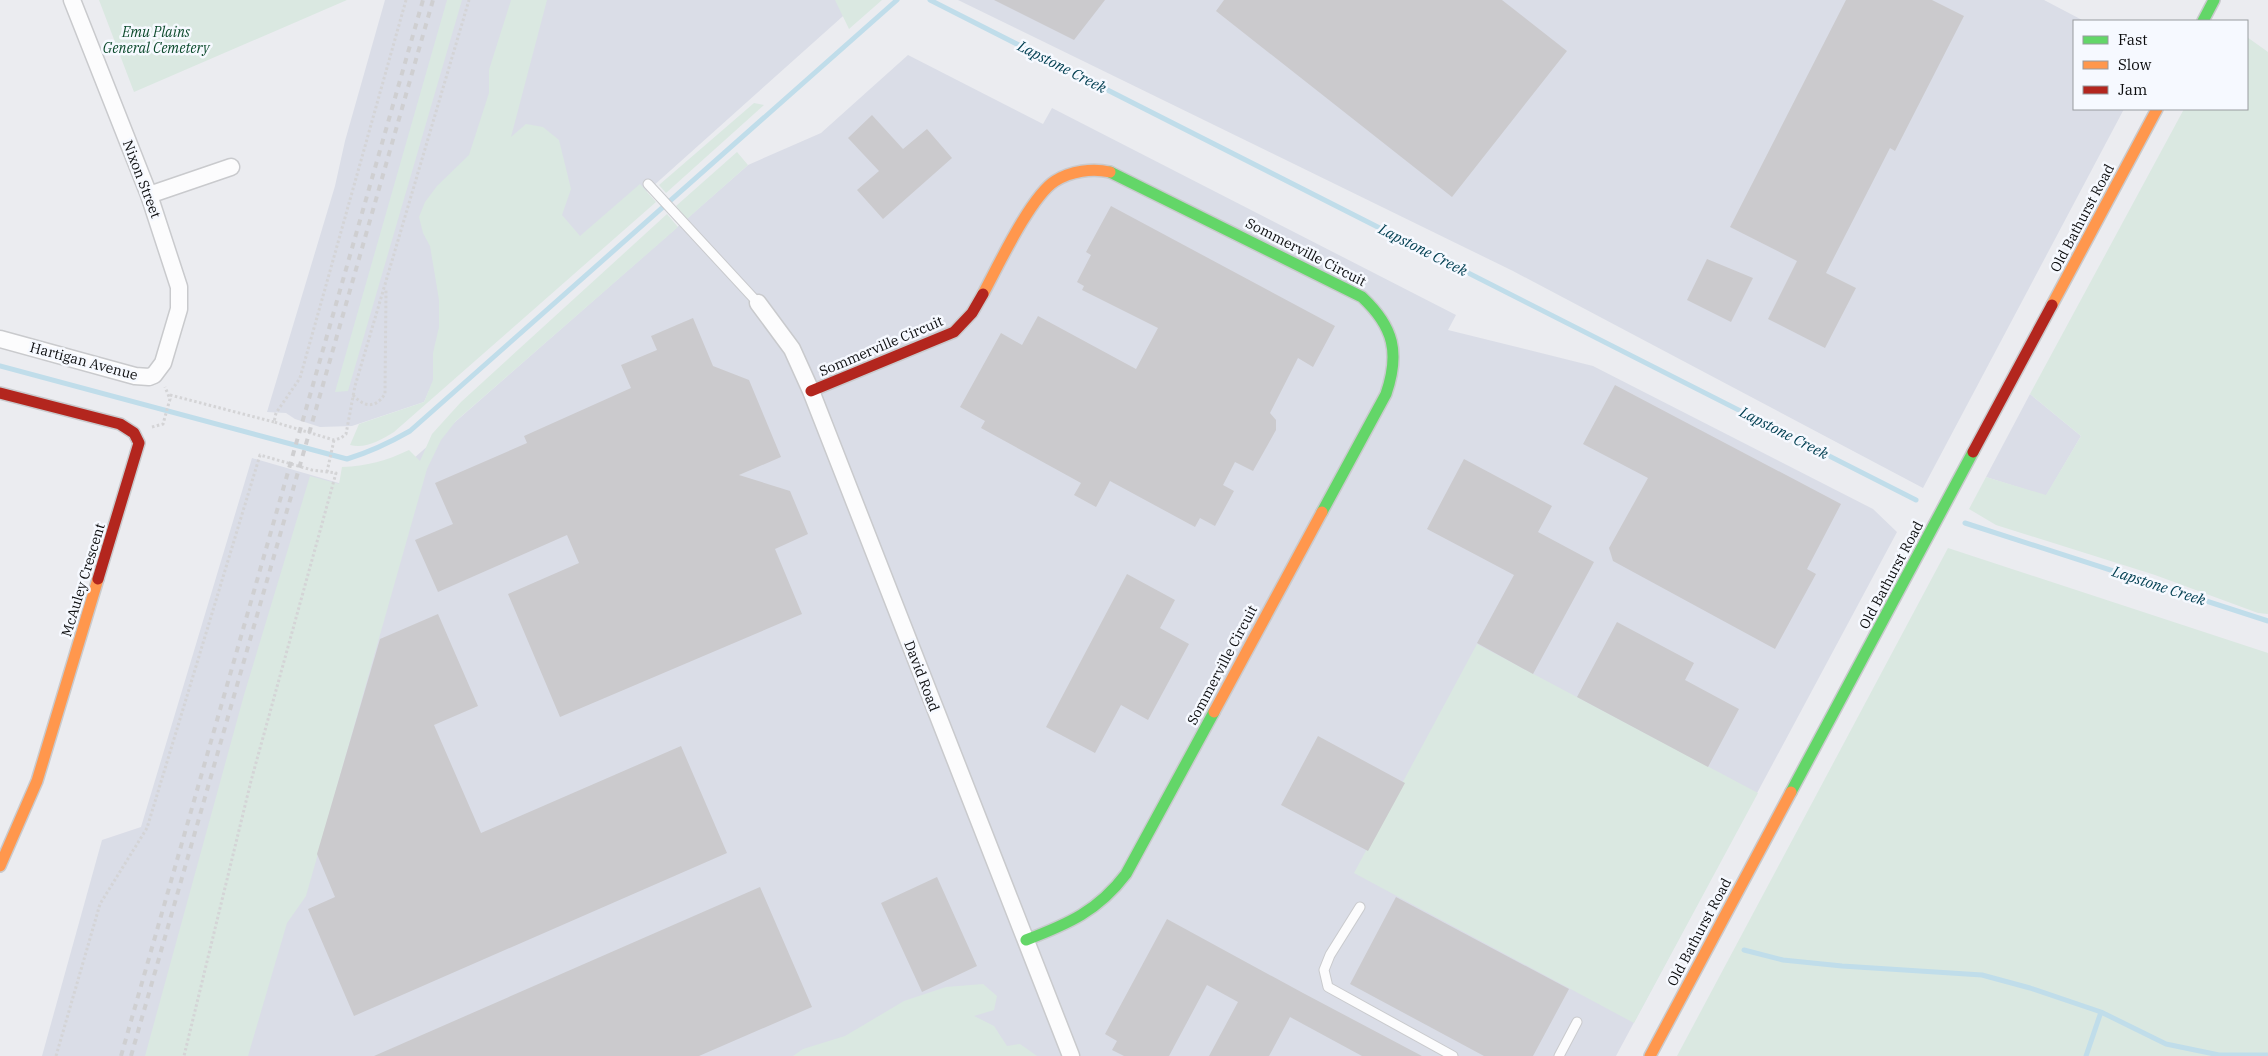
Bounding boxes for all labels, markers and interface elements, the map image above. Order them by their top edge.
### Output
legend [2073,20,2248,110]
park label: Emu Plains General Cemetery [103,23,211,57]
text: Fast [2118,30,2148,49]
water label: Lapstone Creek [1014,36,1110,97]
text: Slow [2118,55,2152,74]
text: Jam [2118,80,2147,99]
street label: Nixon Street [119,137,165,221]
street label: Old Bathurst Road [2046,160,2118,275]
street label: Sommerville Circuit [1243,214,1369,290]
water label: Lapstone Creek [1375,219,1471,280]
street label: Sommerville Circuit [816,312,946,380]
street label: Hartigan Avenue [28,338,140,384]
water label: Lapstone Creek [1736,402,1832,463]
street label: Old Bathurst Road [1855,517,1927,632]
street label: McAuley Crescent [57,521,109,639]
water label: Lapstone Creek [2109,561,2208,610]
street label: Sommerville Circuit [1183,602,1261,728]
street label: David Road [900,638,944,714]
street label: Old Bathurst Road [1663,874,1735,989]

